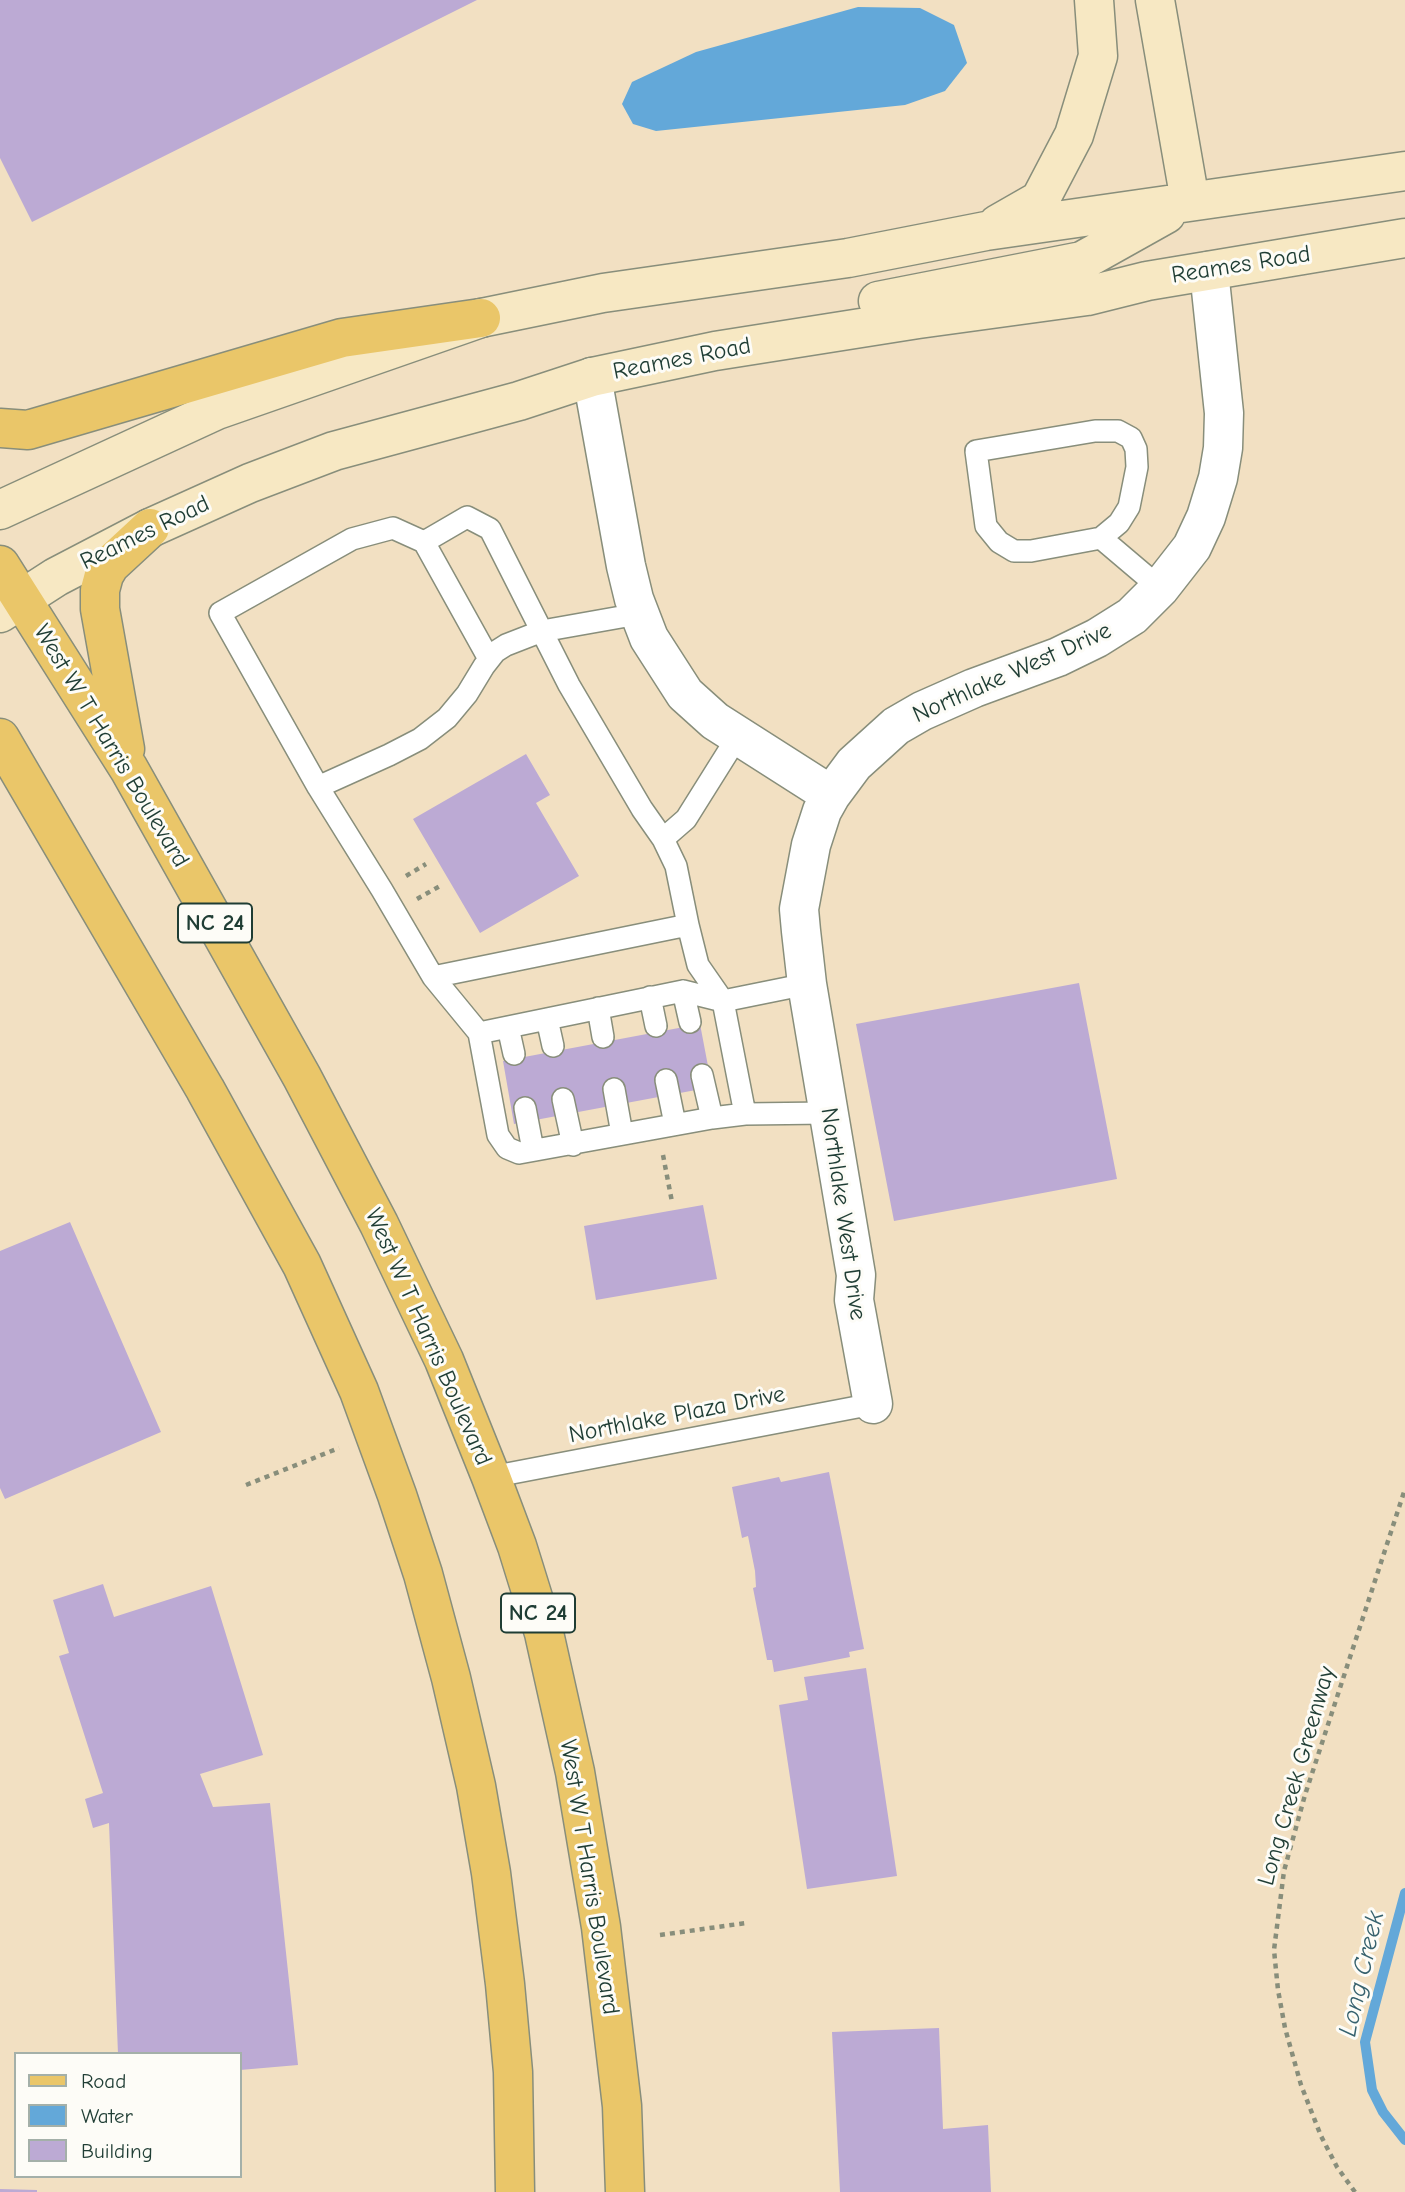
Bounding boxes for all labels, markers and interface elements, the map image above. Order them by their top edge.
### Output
street label: Reames Road [1170,240,1312,290]
street label: Reames Road [610,331,754,387]
street label: Reames Road [76,489,214,577]
street label: Northlake West Drive [908,616,1116,730]
street label: West W T Harris Boulevard [27,619,195,873]
road number: NC 24 [178,904,252,942]
street label: Northlake West Drive [814,1106,872,1322]
street label: West W T Harris Boulevard [358,1204,498,1470]
street label: Northlake Plaza Drive [567,1380,787,1450]
road number: NC 24 [501,1594,575,1632]
street label: Long Creek Greenway [1252,1663,1342,1889]
street label: West W T Harris Boulevard [553,1737,625,2017]
water label: Long Creek [1332,1908,1392,2040]
legend [14,2052,242,2178]
text: Road [81,2069,126,2093]
text: Water [81,2104,133,2128]
text: Building [81,2139,153,2163]

